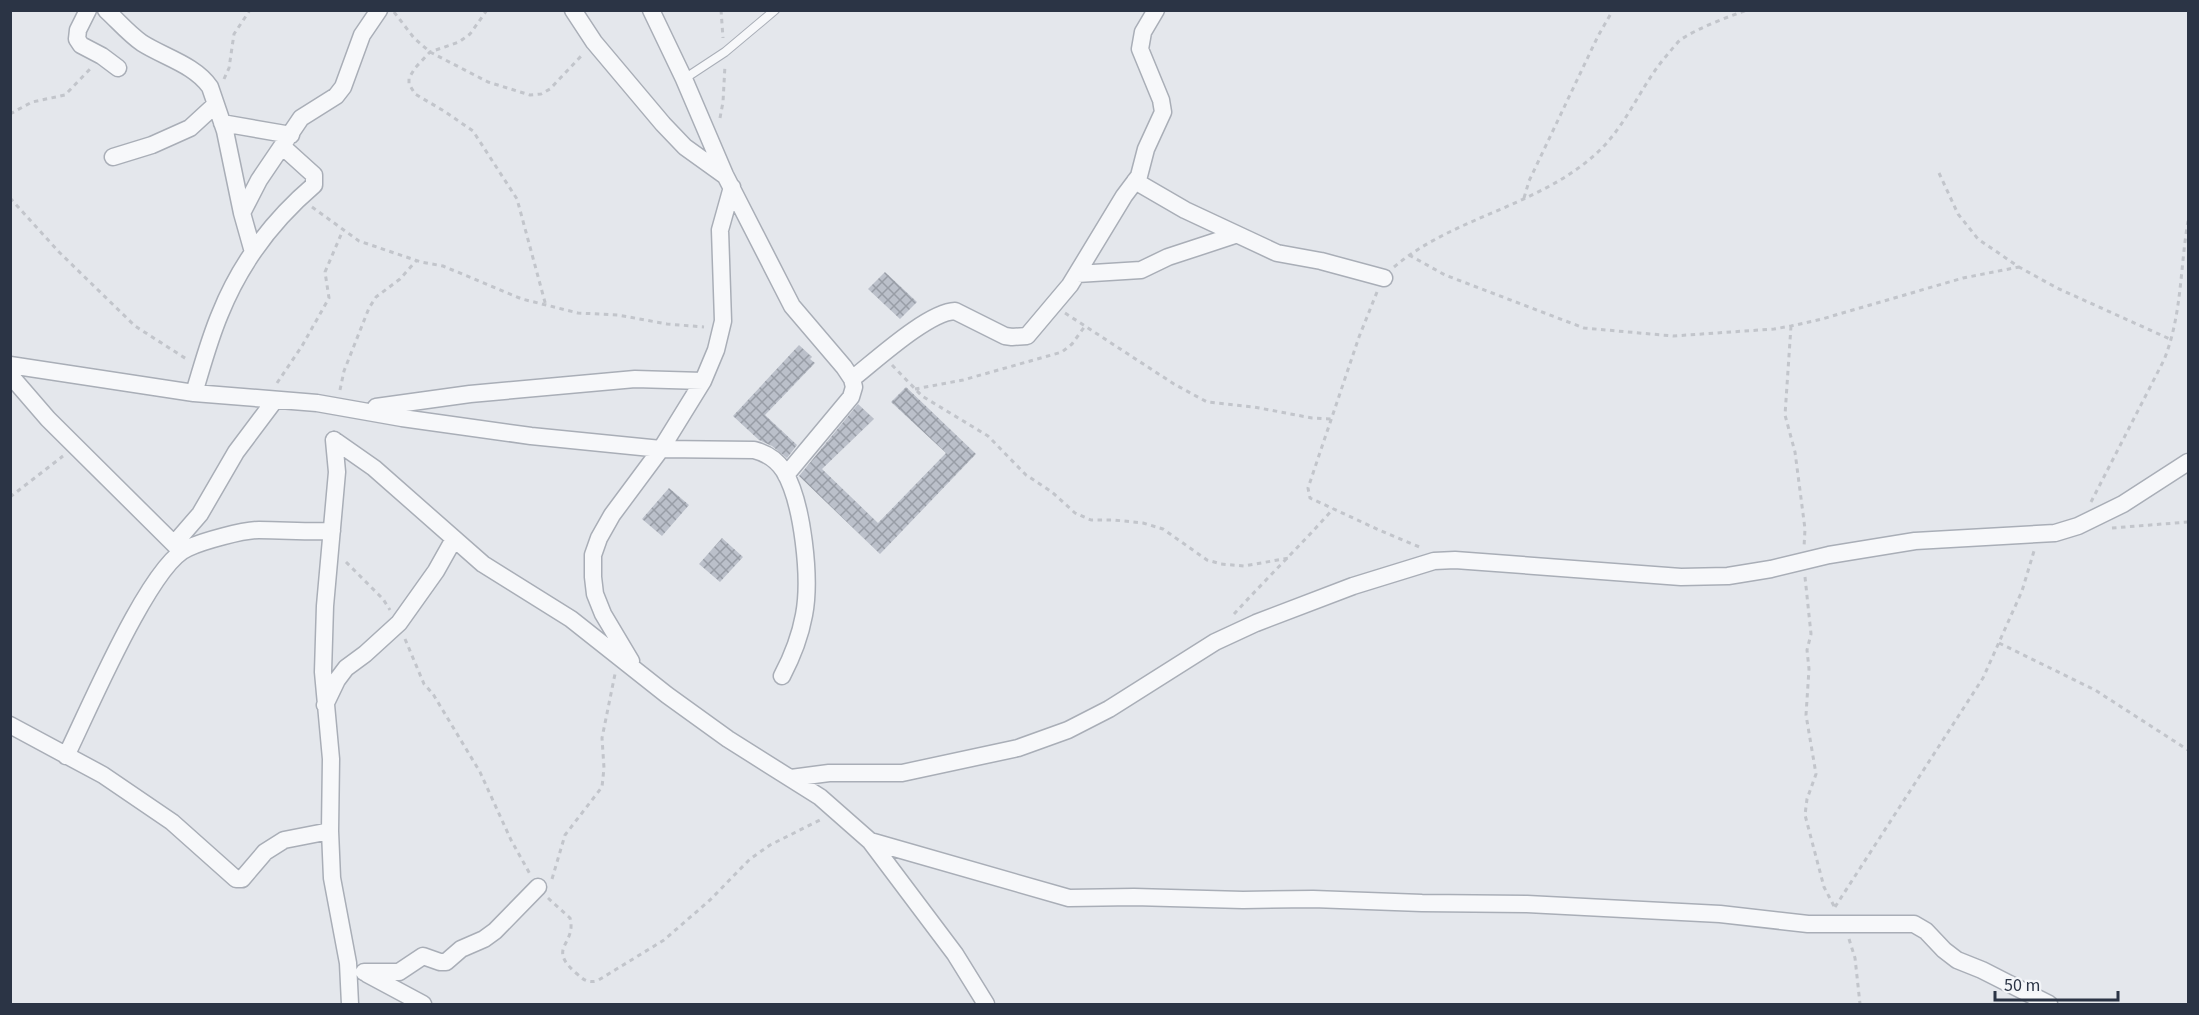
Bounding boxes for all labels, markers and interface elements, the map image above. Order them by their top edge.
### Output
scale bar [1995,964,2118,1002]
text: 50 m [2004,973,2040,998]

